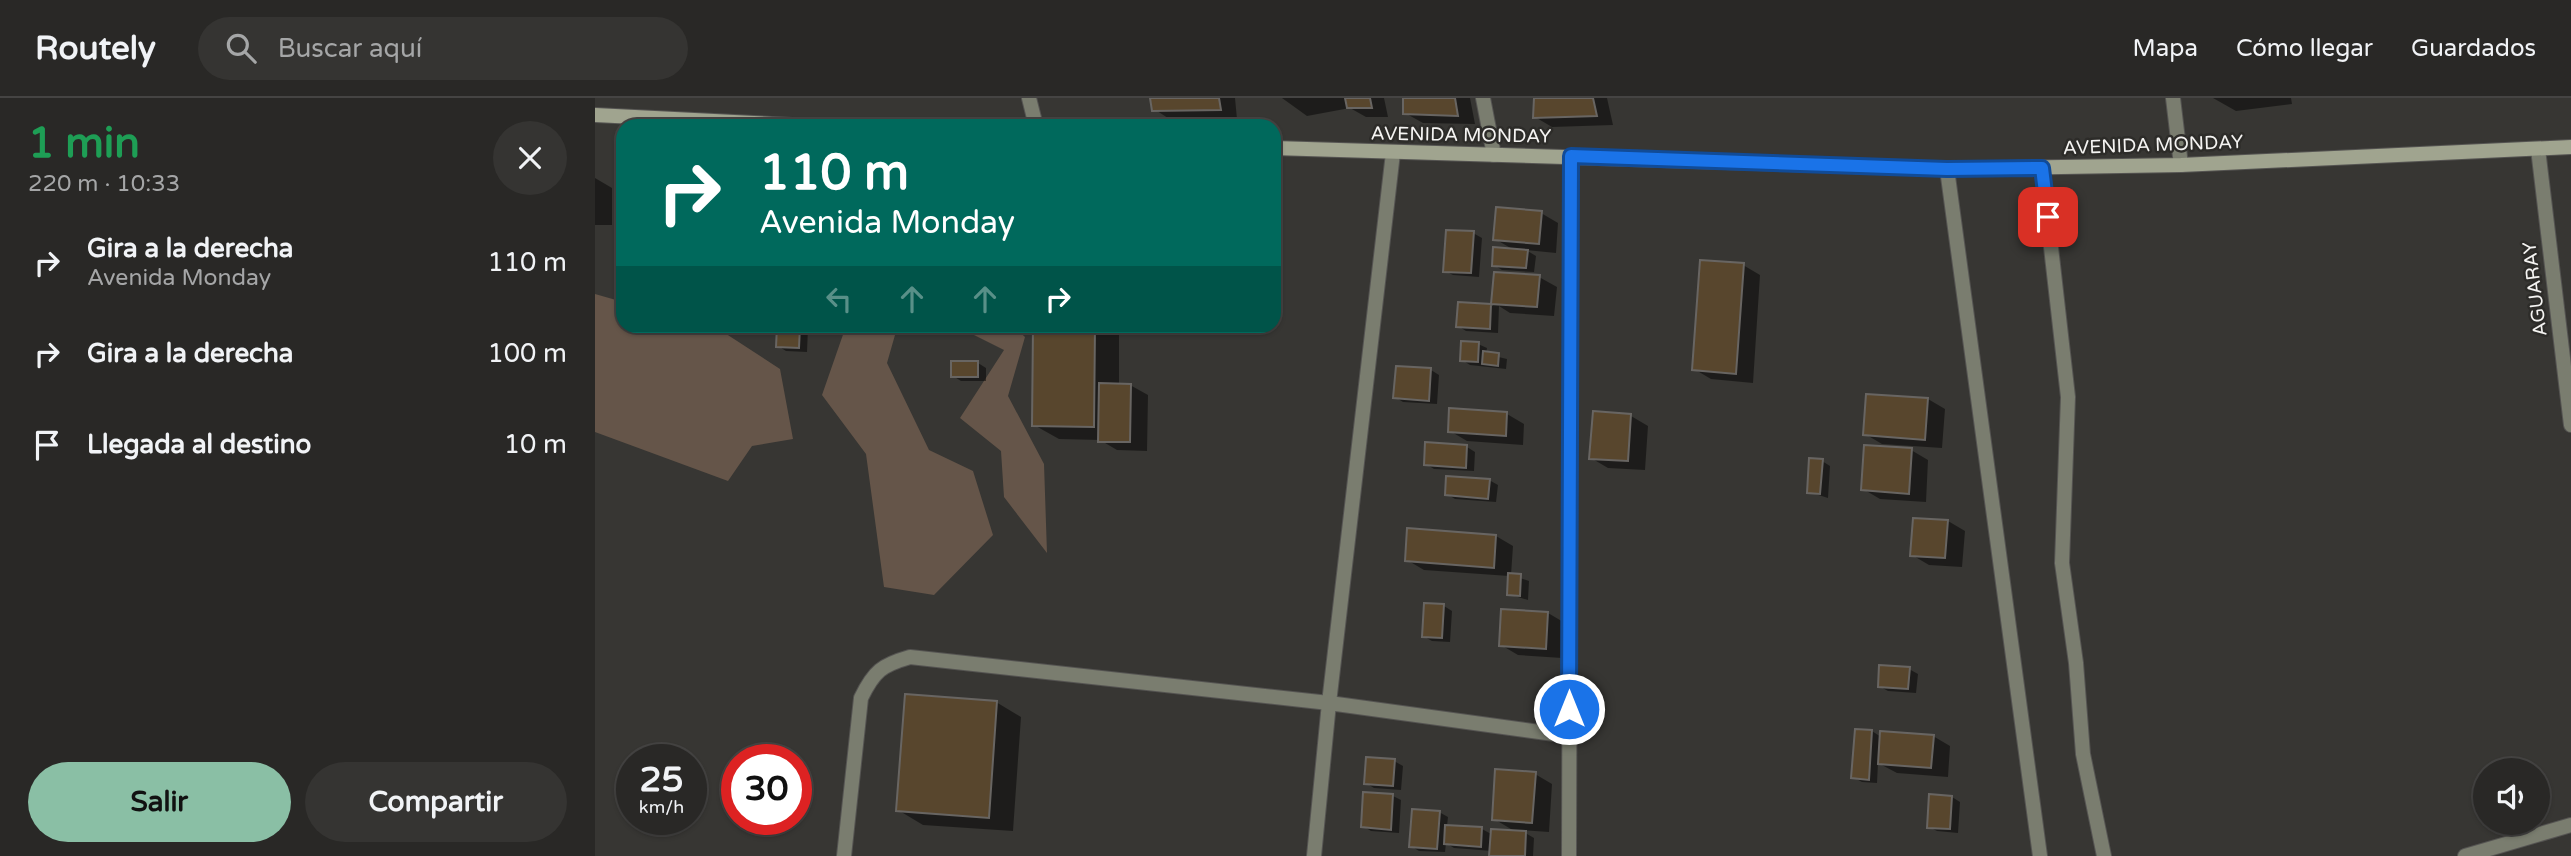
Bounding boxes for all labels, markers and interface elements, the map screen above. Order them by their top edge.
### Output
search box [198,17,688,80]
text: Routely [35,29,156,68]
icon: search [222,29,260,67]
text: Buscar aquí [278,33,422,64]
text: Mapa [2133,34,2198,63]
text: Cómo llegar [2236,34,2373,63]
text: Guardados [2411,34,2536,63]
text: 1 min [28,118,140,169]
button: close [493,121,567,195]
street label: AVENIDA MONDAY [1371,122,1551,148]
street label: AVENIDA MONDAY [2062,131,2244,159]
text: 110 m [759,144,909,203]
icon: right [644,147,735,238]
text: 220 m · 10:33 [28,170,180,198]
pin [2018,187,2078,247]
icon: arrive [2029,198,2067,236]
text: Avenida Monday [759,204,1015,242]
text: Gira a la derecha [87,233,293,264]
street label: AGUARAY [2518,240,2552,338]
icon: right [28,244,66,282]
text: 110 m [487,247,567,278]
text: Avenida Monday [87,264,271,292]
icon: left [820,280,858,318]
icon: ahead [893,280,931,318]
icon: ahead [966,280,1004,318]
icon: right [1039,280,1077,318]
icon: right [28,335,66,373]
text: Gira a la derecha [87,338,293,369]
text: 100 m [487,338,567,369]
icon: arrive [28,426,66,464]
text: Llegada al destino [87,429,311,460]
text: 10 m [504,429,567,460]
position arrow [1532,672,1606,746]
speed limit sign: 30 [721,744,812,835]
map controls [2473,758,2550,835]
button: sound [2473,758,2550,835]
text: 25 [640,759,683,801]
button: Salir [28,762,291,842]
button: Compartir [305,762,567,842]
text: km/h [639,796,684,818]

